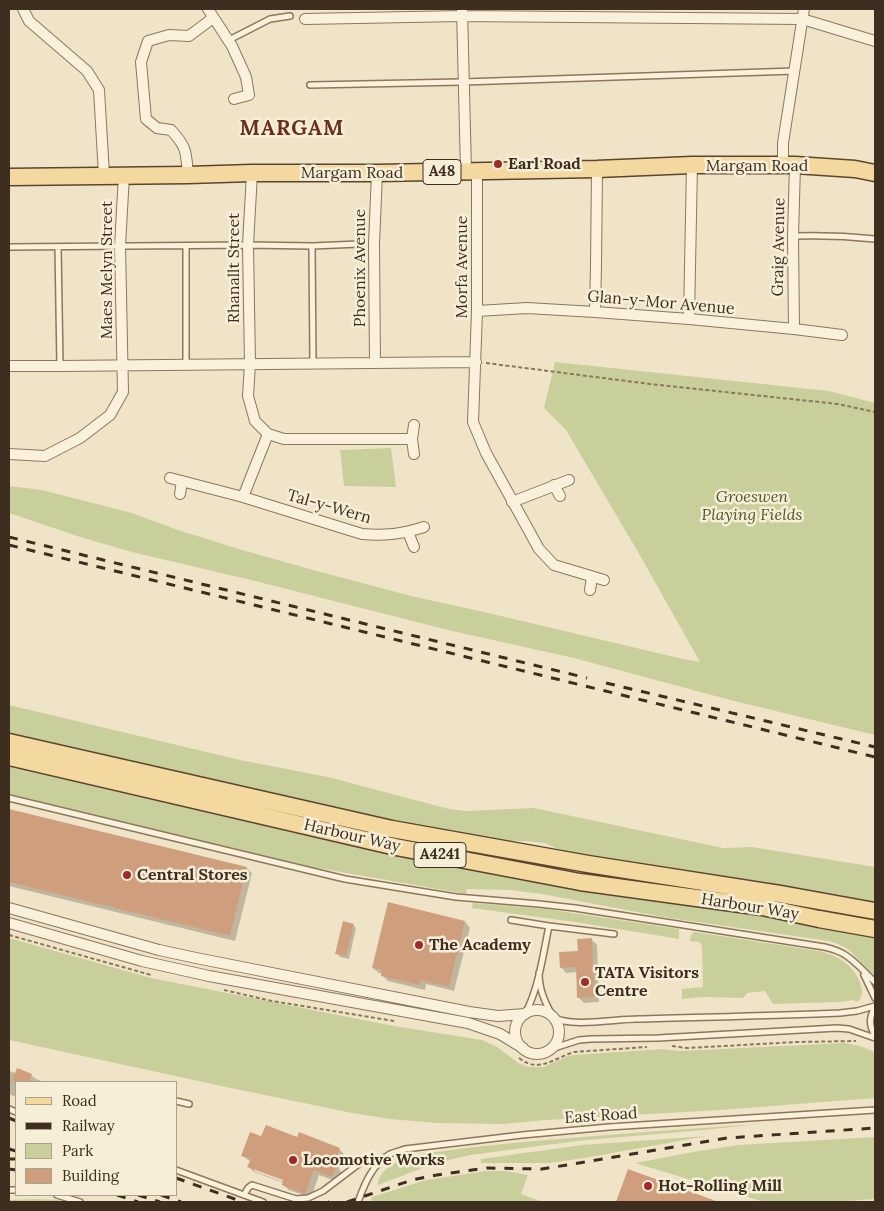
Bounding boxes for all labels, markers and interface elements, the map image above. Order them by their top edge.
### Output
district label: MARGAM [239,116,345,142]
place label: Earl Road [508,154,581,174]
street label: Margam Road [706,156,808,176]
marker: Earl Road [492,158,504,170]
road number: A48 [423,160,461,184]
street label: Margam Road [301,163,403,183]
street label: Graig Avenue [769,197,789,297]
street label: Maes Melyn Street [97,201,117,339]
street label: Phoenix Avenue [350,209,370,327]
street label: Rhanallt Street [224,213,244,323]
street label: Morfa Avenue [452,215,472,319]
street label: Glan-y-Mor Avenue [587,287,735,319]
street label: Tal-y-Wern [285,486,373,528]
park label: Groeswen Playing Fields [702,487,802,525]
street label: Harbour Way [302,816,402,856]
road number: A4241 [414,842,466,868]
place label: Central Stores [137,865,248,885]
marker: Central Stores [121,869,133,881]
street label: Harbour Way [700,890,800,924]
place label: The Academy [429,935,531,955]
marker: The Academy [413,939,425,951]
place label: TATA Visitors Centre [595,963,699,1001]
marker: TATA Visitors Centre [579,976,591,988]
legend [15,1081,178,1196]
text: Road [62,1091,97,1110]
street label: East Road [564,1104,638,1128]
text: Railway [62,1116,115,1135]
text: Park [62,1141,93,1160]
place label: Locomotive Works [303,1150,445,1170]
marker: Locomotive Works [287,1154,299,1166]
text: Building [62,1166,119,1185]
place label: Hot-Rolling Mill [658,1176,782,1196]
marker: Hot-Rolling Mill [642,1180,654,1192]

